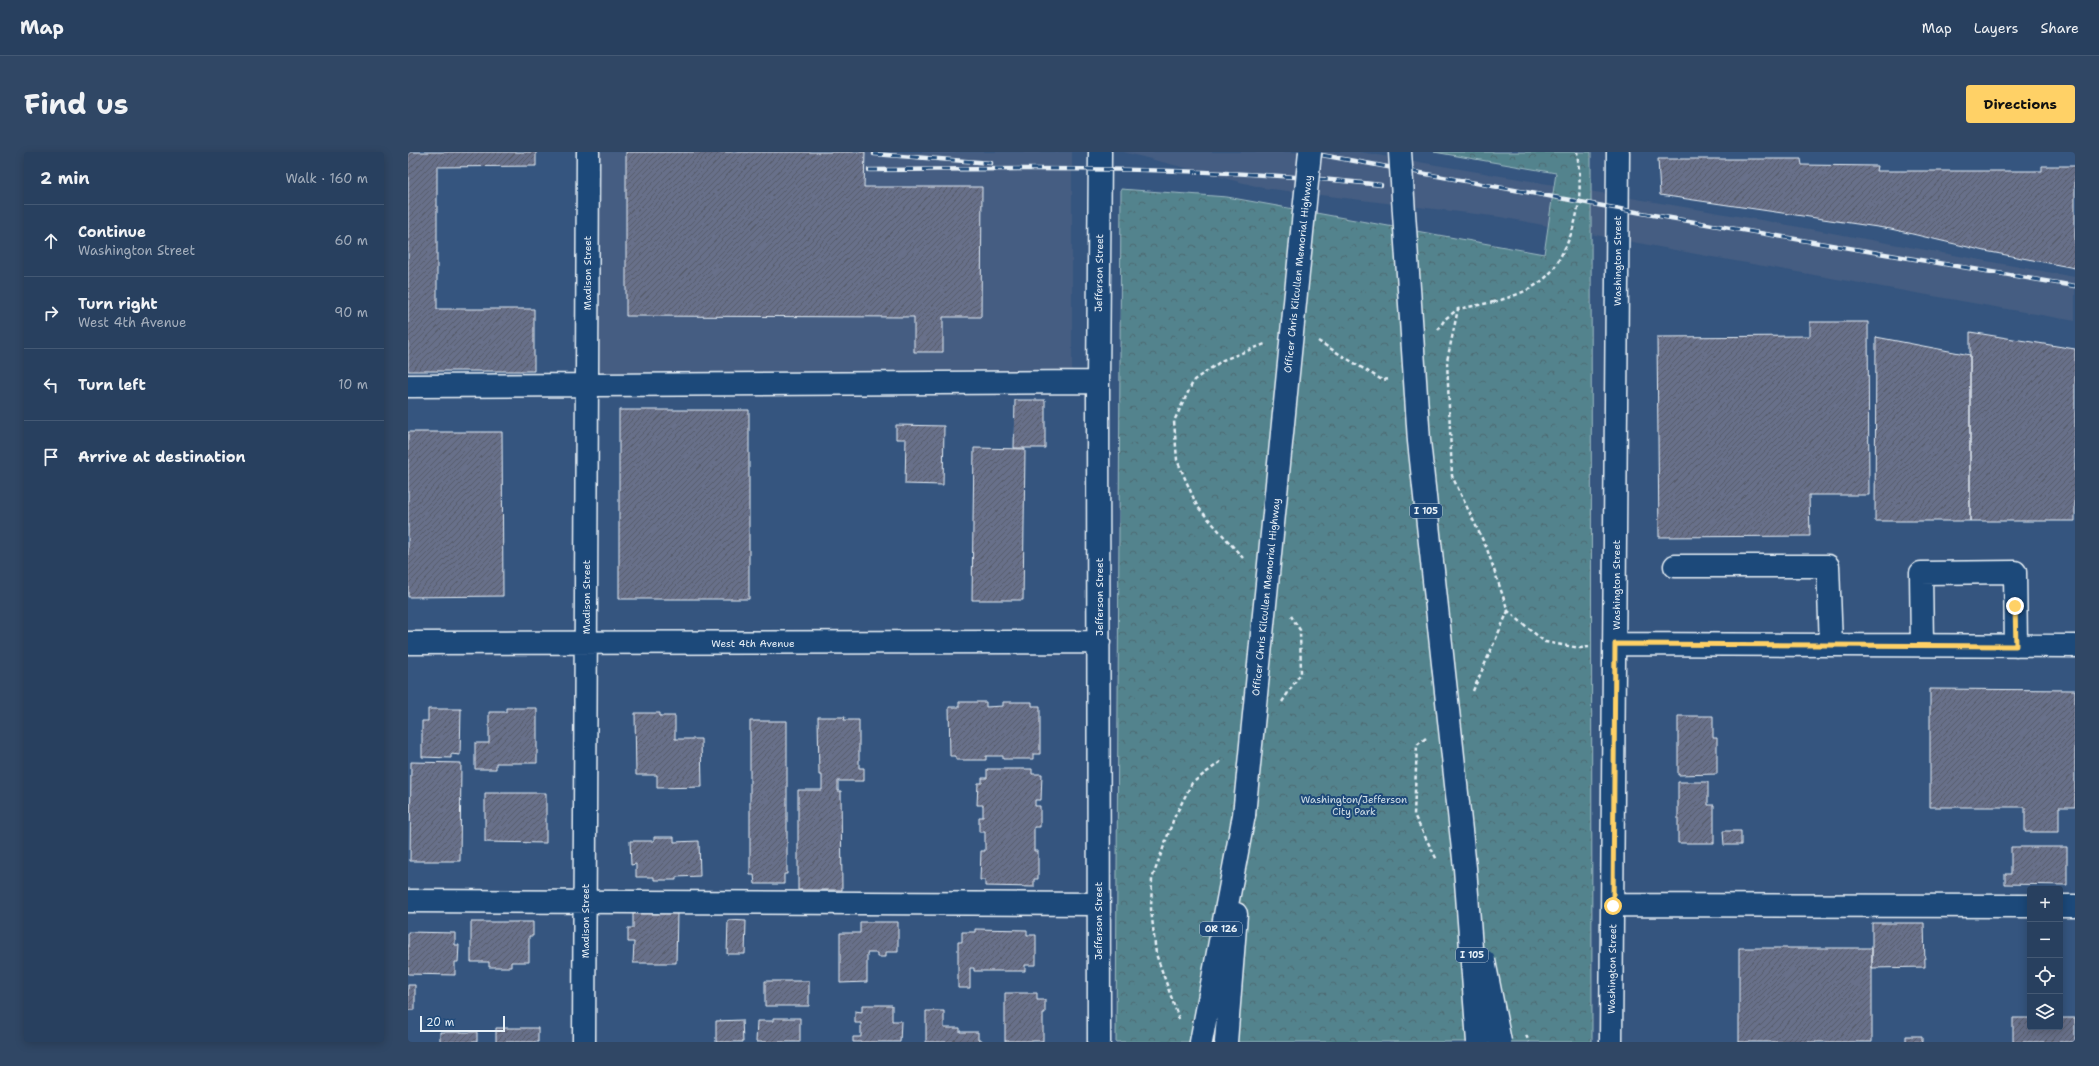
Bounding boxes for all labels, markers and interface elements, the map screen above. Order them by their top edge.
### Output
text: Map [20,15,64,40]
text: Map [1922,19,1952,37]
text: Layers [1974,19,2018,37]
text: Share [2040,19,2079,37]
text: Find us [24,85,129,123]
button: Directions [1966,85,2075,123]
text: 2 min [40,167,90,189]
text: Walk · 160 m [286,170,368,187]
street label: Officer Chris Kilcullen Memorial Highway [1281,174,1315,374]
street label: Washington Street [1611,216,1624,306]
text: Continue [78,222,146,242]
icon: ahead [40,230,62,252]
text: 60 m [335,232,368,249]
street label: Jefferson Street [1092,234,1106,312]
street label: Madison Street [581,236,594,310]
text: Washington Street [78,242,195,259]
text: Turn right [78,294,158,314]
icon: right [40,302,62,324]
text: 90 m [334,304,368,321]
text: West 4th Avenue [78,314,186,331]
icon: left [40,374,62,396]
text: Turn left [78,375,146,395]
text: 10 m [338,376,368,393]
icon: arrive [40,446,62,468]
text: Arrive at destination [78,447,246,467]
street label: Officer Chris Kilcullen Memorial Highway [1249,497,1283,697]
road number: I 105 [1410,504,1442,518]
street label: Washington Street [1610,540,1623,630]
street label: Jefferson Street [1093,558,1106,636]
street label: Madison Street [580,560,593,634]
route end [2006,597,2024,615]
street label: West 4th Avenue [711,637,795,650]
park label: Washington/Jefferson City Park [1301,793,1407,818]
street label: Jefferson Street [1092,882,1105,960]
street label: Madison Street [579,884,592,958]
map controls [2027,886,2063,1030]
button: + [2027,886,2063,922]
route start [1604,897,1622,915]
road number: OR 126 [1200,922,1242,936]
button: − [2027,922,2063,958]
street label: Washington Street [1605,924,1619,1014]
road number: I 105 [1456,948,1488,962]
button: locate [2027,958,2063,994]
button: layers [2027,994,2063,1030]
scale bar [420,1014,505,1033]
text: 20 m [426,1015,454,1030]

